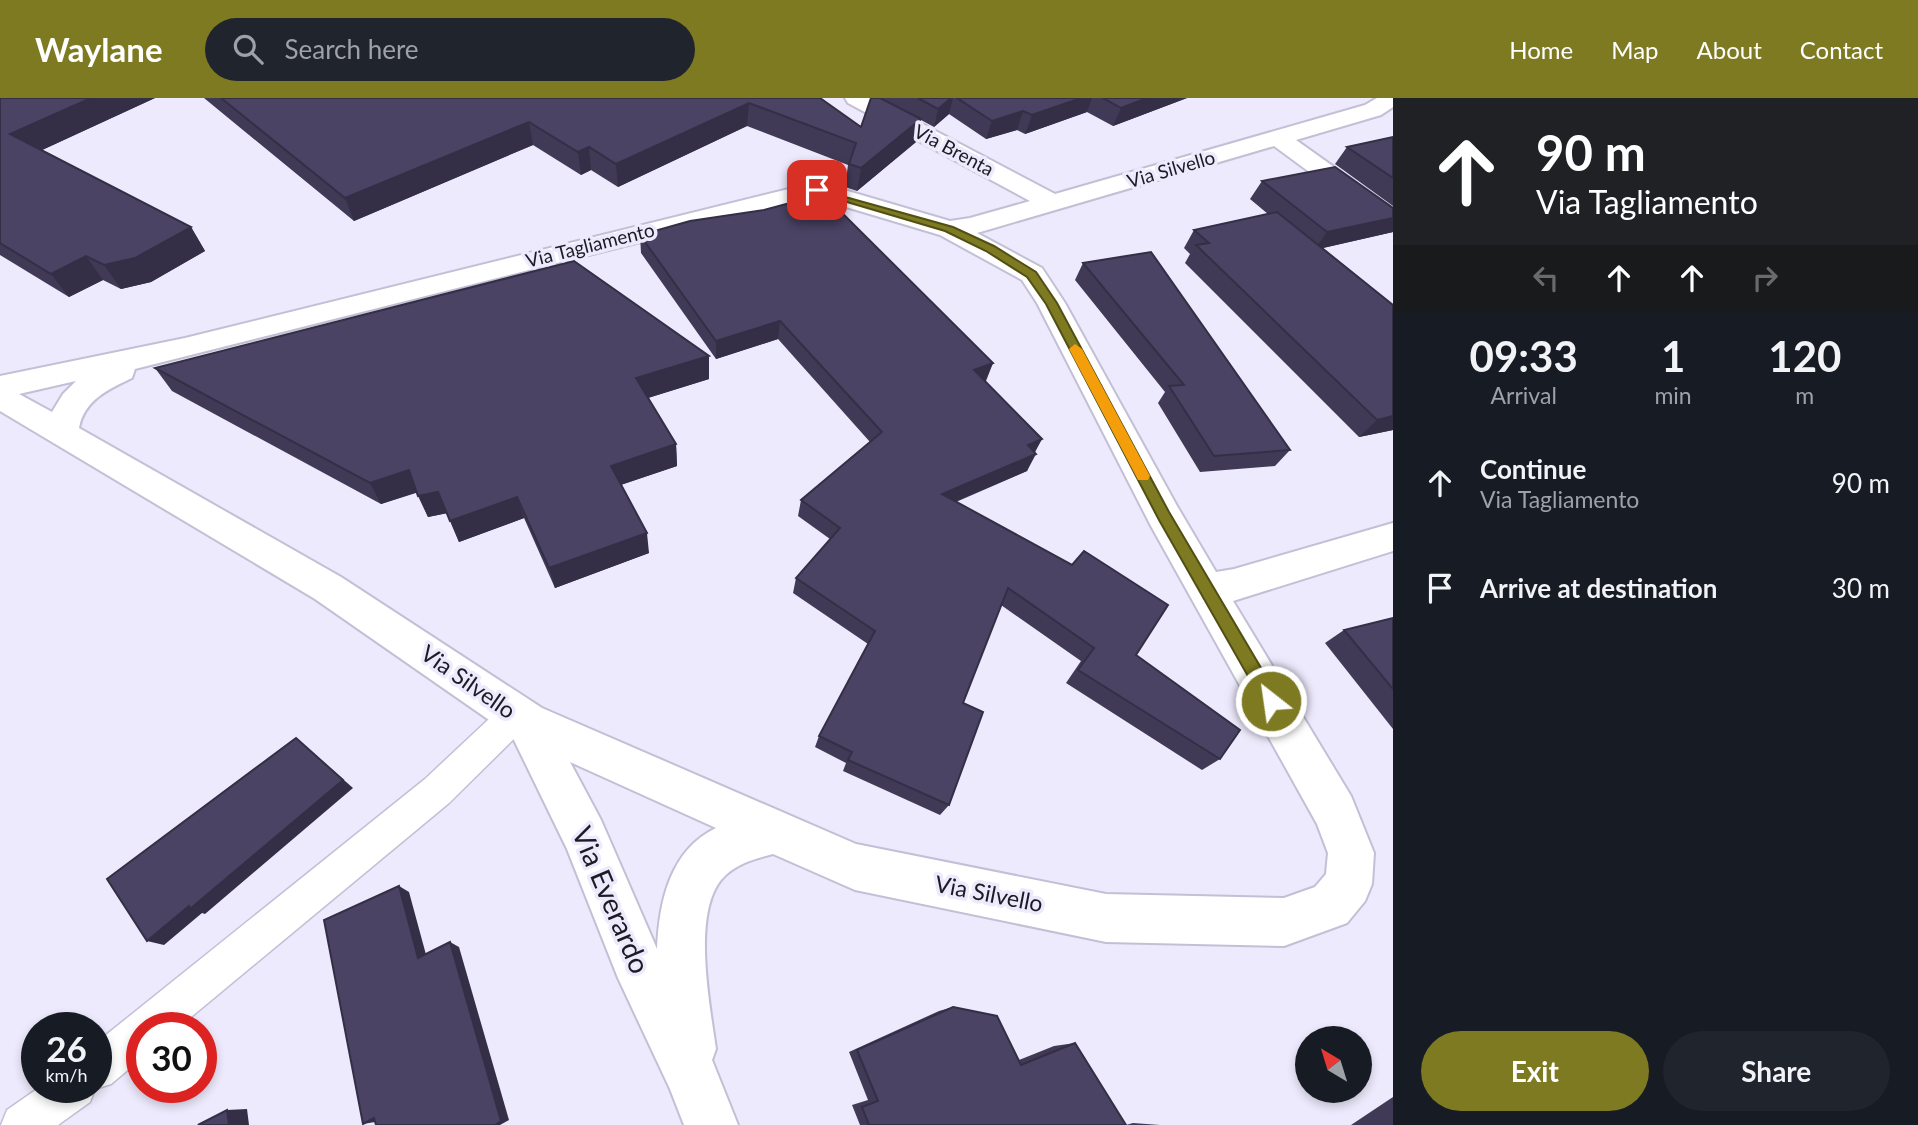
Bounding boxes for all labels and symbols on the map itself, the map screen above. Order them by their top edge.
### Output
street label: Via Brenta [910,119,998,180]
street label: Via Silvello [1124,145,1217,192]
pin [787,160,847,220]
street label: Via Tagliamento [523,217,657,272]
street label: Via Silvello [416,638,521,724]
position arrow [1234,664,1308,738]
street label: Via Everardo [566,821,658,978]
street label: Via Silvello [933,869,1046,917]
speed limit sign: 30 [126,1012,217,1103]
north arrow [1295,1026,1372,1102]

